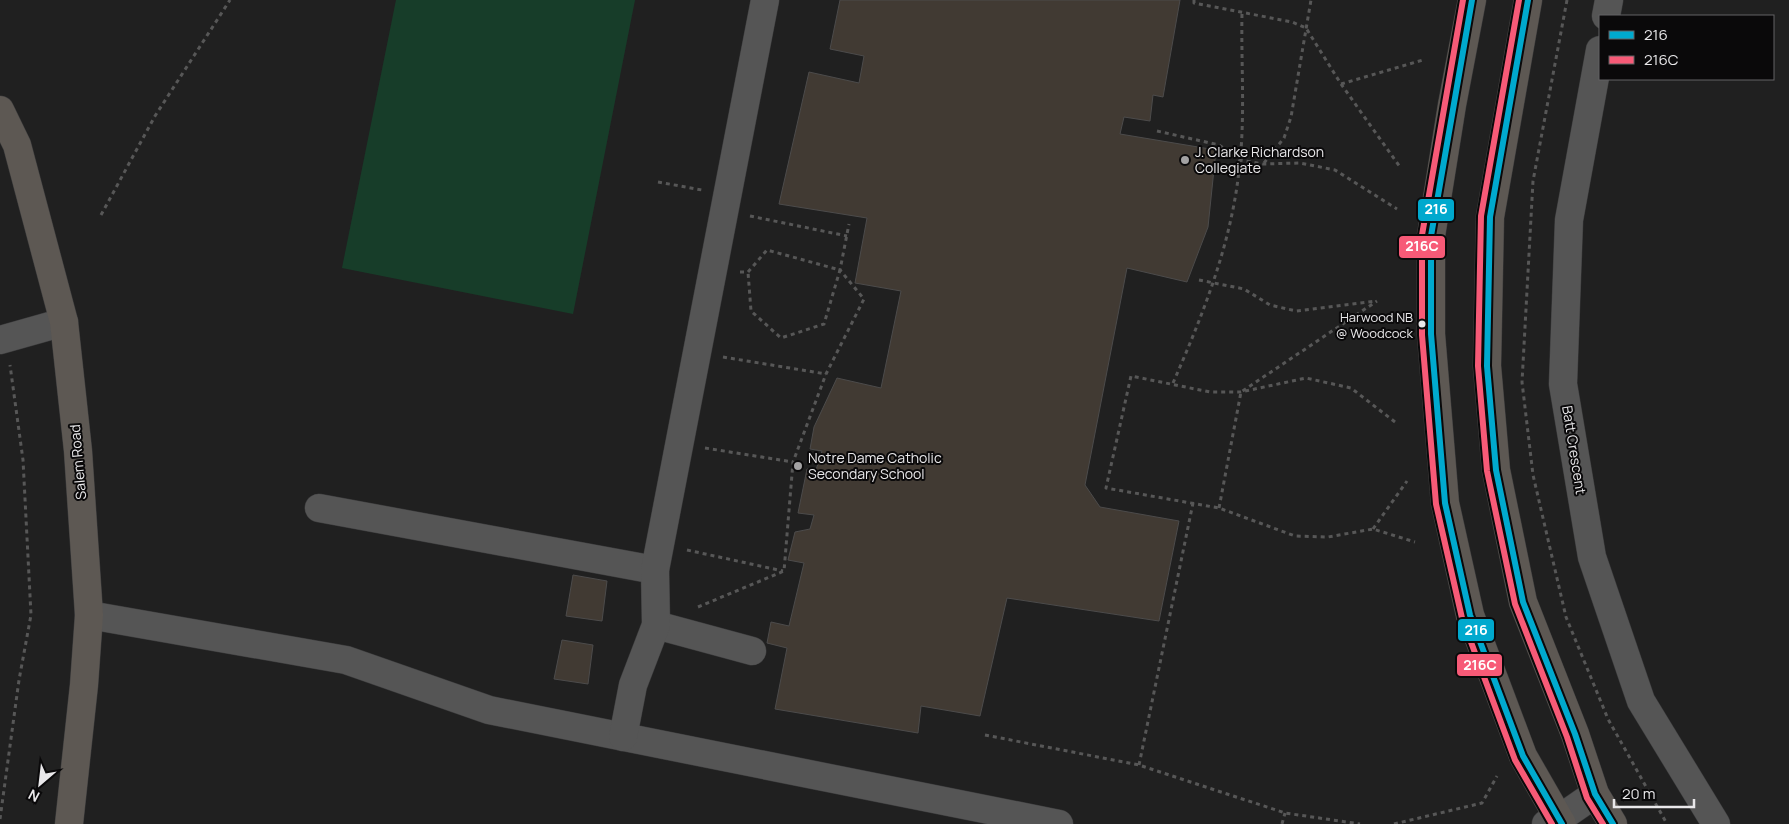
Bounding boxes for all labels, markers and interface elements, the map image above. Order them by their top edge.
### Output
legend [1599,15,1774,80]
text: 216 [1644,24,1668,45]
text: 216C [1644,49,1679,70]
place label: J. Clarke Richardson Collegiate [1195,142,1324,177]
marker: J. Clarke Richardson Collegiate [1179,154,1191,166]
line badge: 216 [1417,198,1455,222]
text: 216 [1424,199,1448,218]
line badge: 216C [1398,235,1446,259]
text: 216C [1405,236,1439,255]
place label: Harwood NB @ Woodcock [1336,308,1414,342]
marker: Harwood NB @ Woodcock [1417,319,1427,329]
street label: Batt Crescent [1558,404,1591,496]
street label: Salem Road [65,424,90,500]
place label: Notre Dame Catholic Secondary School [808,448,942,483]
marker: Notre Dame Catholic Secondary School [792,460,804,472]
line badge: 216 [1457,618,1495,642]
text: 216 [1464,620,1488,639]
line badge: 216C [1456,653,1503,677]
text: 216C [1463,655,1497,674]
north arrow [15,759,65,809]
scale bar [1614,776,1694,808]
text: 20 m [1622,783,1655,804]
text: N [25,785,43,807]

